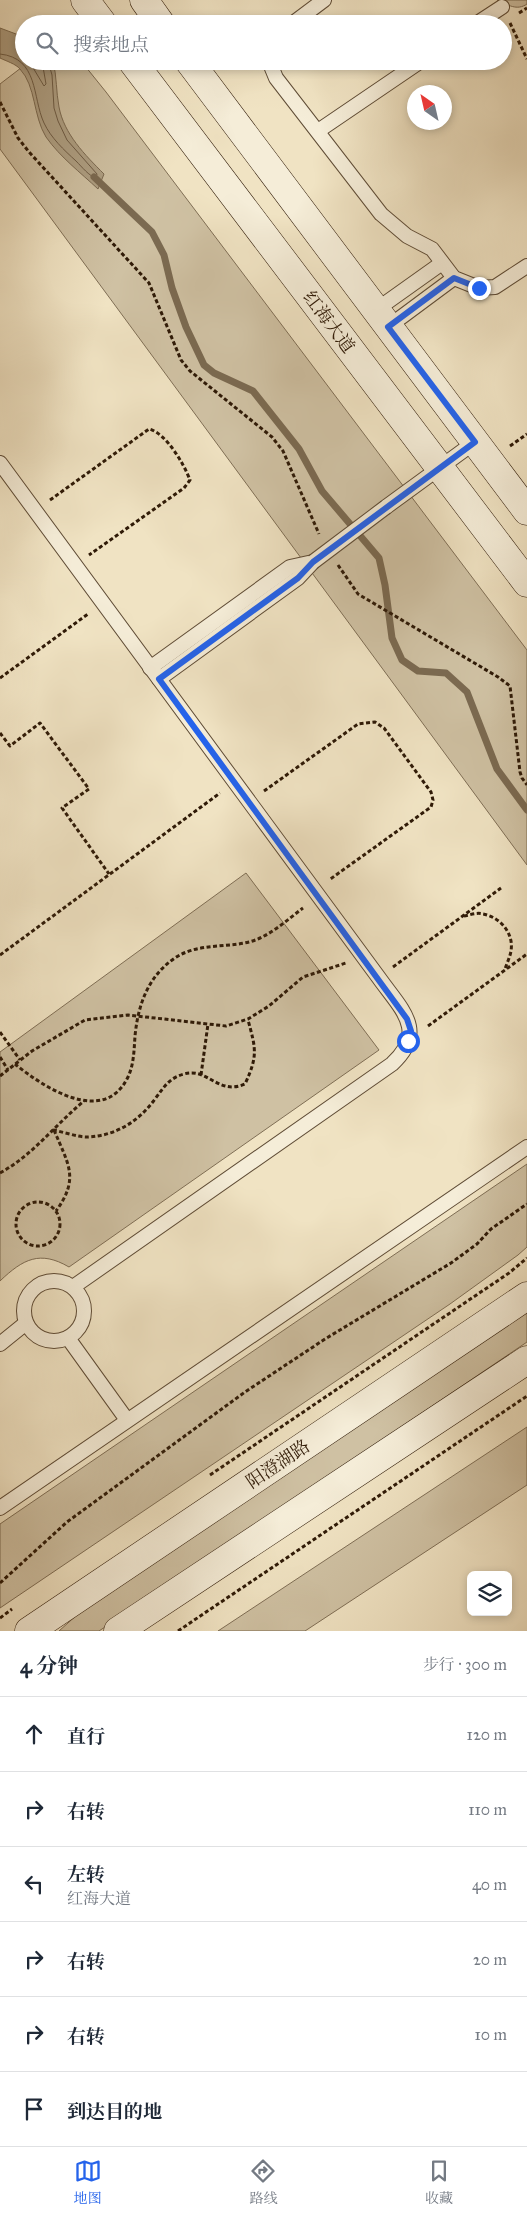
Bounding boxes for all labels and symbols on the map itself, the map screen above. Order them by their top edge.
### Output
north arrow [407,85,452,130]
route end [468,277,491,300]
street label: 红海大道 [299,287,359,357]
route start [397,1030,420,1053]
street label: 阳澄湖路 [242,1435,314,1493]

